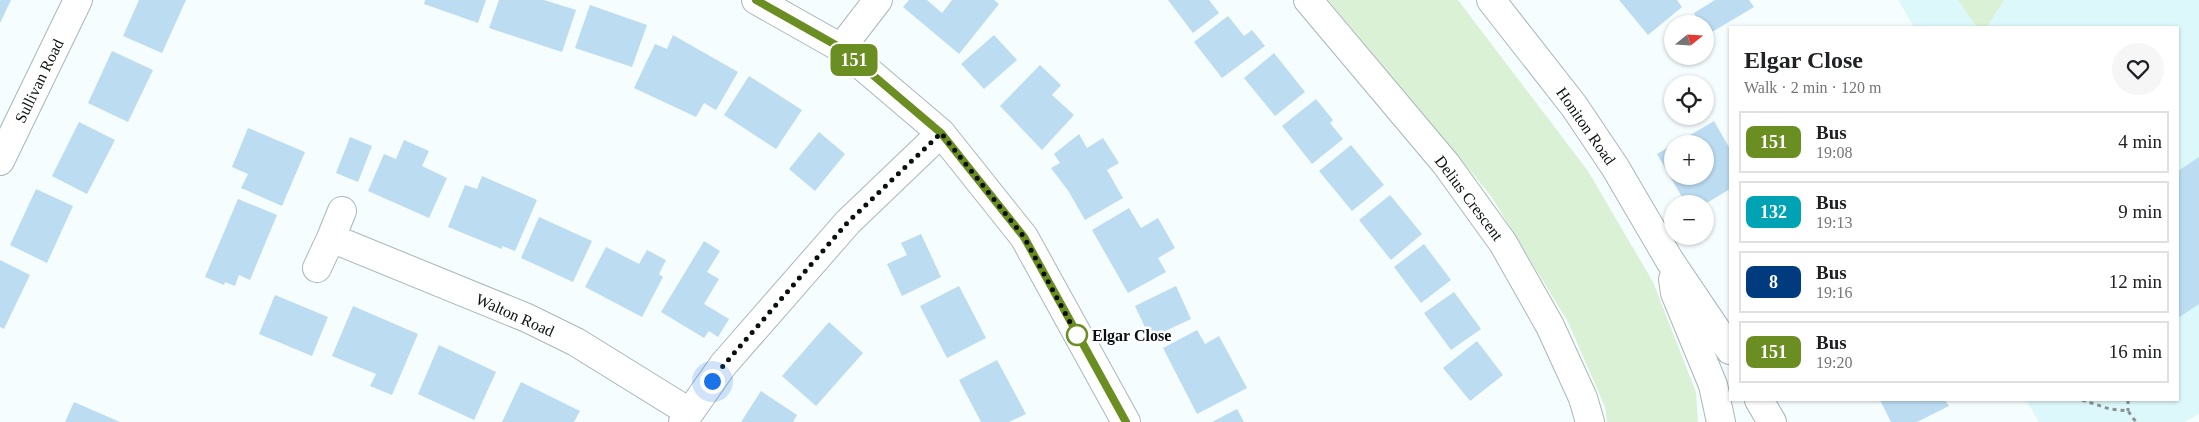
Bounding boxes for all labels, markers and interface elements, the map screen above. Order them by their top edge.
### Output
north arrow [1664,15,1714,65]
map controls [1664,15,1714,245]
street label: Sullivan Road [11,36,67,126]
button: heart [2112,43,2164,95]
line badge: 151 [825,44,883,76]
text: Elgar Close [1744,47,1863,73]
text: 151 [841,50,868,70]
button: locate [1664,75,1714,125]
text: Walk · 2 min · 120 m [1744,79,1881,96]
street label: Honiton Road [1553,84,1619,168]
text: Bus [1816,122,1847,143]
text: 4 min [2118,131,2162,152]
text: 151 [1760,132,1787,152]
button: + [1664,135,1714,185]
text: 19:08 [1816,144,1852,161]
street label: Delius Crescent [1432,152,1507,244]
text: Bus [1816,192,1847,213]
button: − [1664,195,1714,245]
text: 9 min [2118,201,2162,222]
text: 132 [1760,202,1787,222]
text: 19:13 [1816,214,1852,231]
text: Bus [1816,262,1847,283]
text: 12 min [2109,271,2162,292]
text: 8 [1769,272,1778,292]
text: 19:16 [1816,284,1852,301]
street label: Walton Road [473,290,557,340]
marker: Elgar Close [1066,324,1088,346]
place label: Elgar Close [1092,327,1171,345]
text: Bus [1816,332,1847,353]
text: 16 min [2109,341,2162,362]
text: 151 [1760,342,1787,362]
text: 19:20 [1816,354,1852,371]
your location [700,369,725,394]

